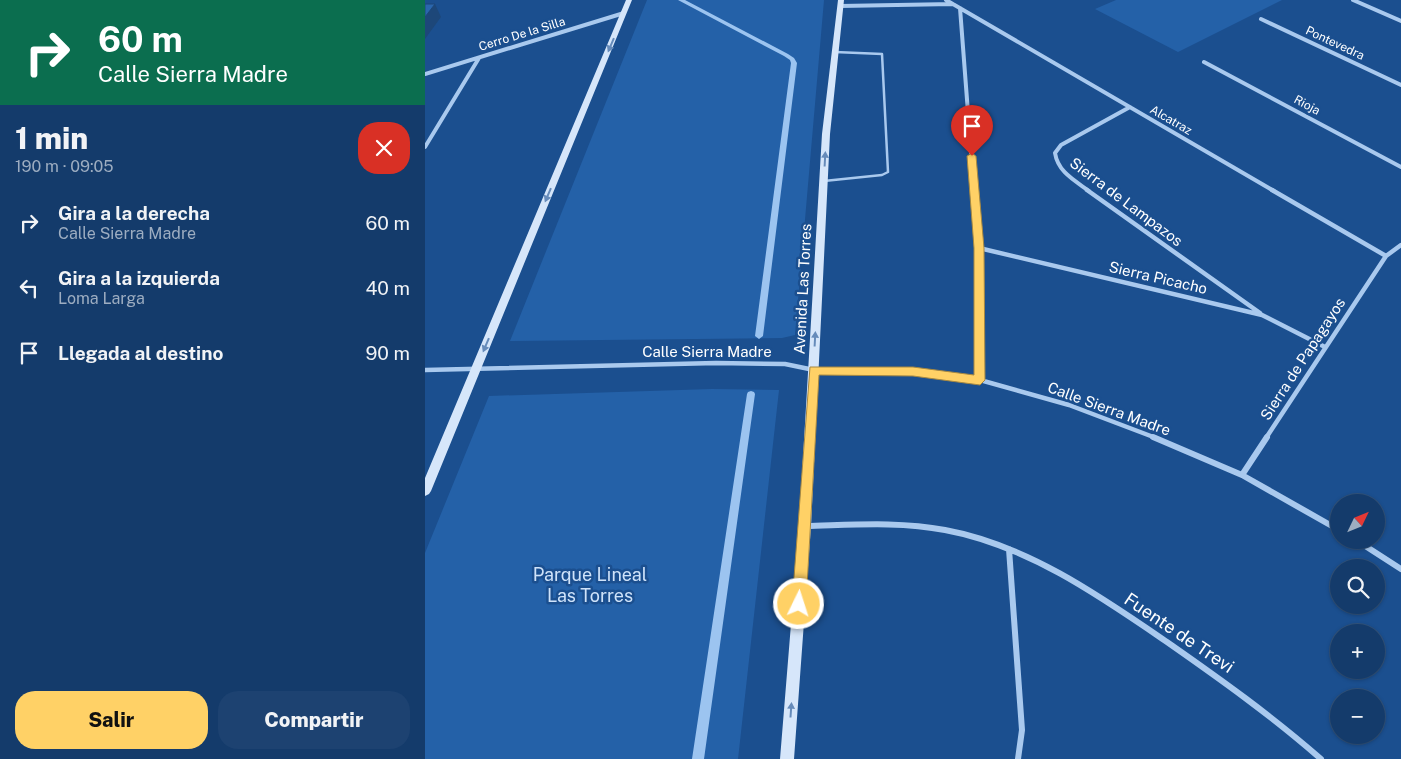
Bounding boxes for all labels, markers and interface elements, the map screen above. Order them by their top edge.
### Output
street label: Cerro De la Silla [477,14,567,54]
text: 60 m [98,19,183,60]
icon: right [15,20,80,85]
street label: Pontevedra [1303,23,1367,63]
one-way arrow [606,38,614,52]
text: Calle Sierra Madre [98,61,288,87]
street label: Rioja [1292,92,1322,118]
street label: Alcatraz [1147,102,1195,138]
pin [951,105,993,156]
icon: arrive [958,112,986,140]
text: 1 min [15,120,88,156]
button: close [358,122,410,174]
one-way arrow [821,151,829,167]
street label: Sierra de Lampazos [1067,154,1186,249]
text: 190 m · 09:05 [15,157,114,176]
one-way arrow [544,188,552,202]
text: Gira a la derecha [58,202,210,224]
icon: right [15,209,43,237]
text: 60 m [366,212,410,234]
street label: Avenida Las Torres [791,223,814,355]
text: Calle Sierra Madre [58,224,196,243]
street label: Sierra Picacho [1107,258,1209,297]
text: Gira a la izquierda [58,267,220,289]
icon: left [15,274,43,302]
text: 40 m [365,277,410,299]
text: Loma Larga [58,289,145,308]
street label: Sierra de Papagayos [1257,294,1348,423]
one-way arrow [812,330,820,346]
one-way arrow [481,338,489,352]
icon: arrive [15,339,43,367]
text: Llegada al destino [58,342,223,364]
text: 90 m [366,342,410,364]
street label: Calle Sierra Madre [642,343,772,360]
street label: Calle Sierra Madre [1045,378,1173,439]
north arrow [1330,494,1385,549]
map controls [1330,494,1385,744]
button: search [1330,559,1385,614]
park label: Parque Lineal Las Torres [533,564,647,606]
position arrow [772,577,824,629]
street label: Fuente de Trevi [1120,588,1238,677]
button: + [1330,624,1385,679]
button: − [1330,689,1385,744]
button: Salir [15,691,208,749]
button: Compartir [218,691,410,749]
one-way arrow [787,702,795,718]

